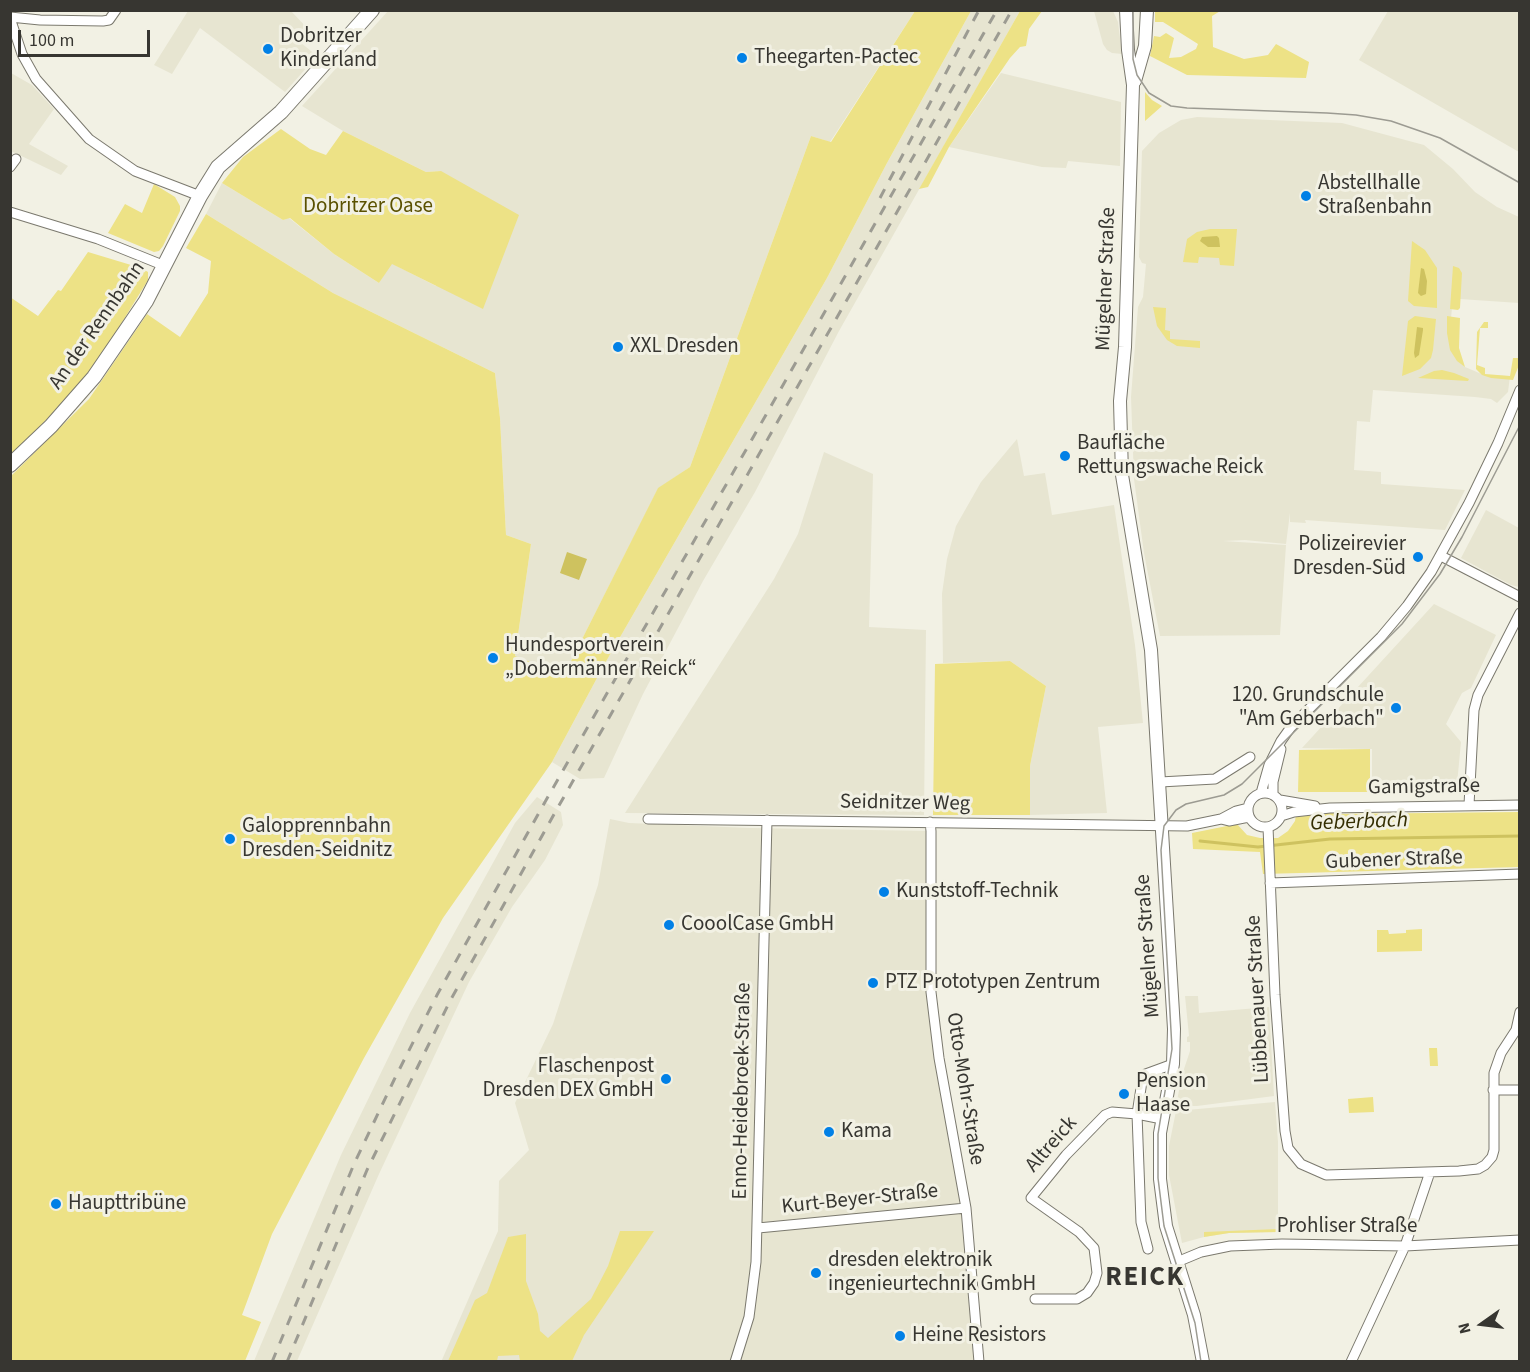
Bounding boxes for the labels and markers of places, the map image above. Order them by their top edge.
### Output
place label: Dobritzer Kinderland [280,24,377,74]
marker: Dobritzer Kinderland [261,42,275,56]
place label: Theegarten-Pactec [754,45,918,71]
marker: Theegarten-Pactec [735,51,749,65]
place label: Abstellhalle Straßenbahn [1318,171,1432,221]
marker: Abstellhalle Straßenbahn [1299,189,1313,203]
place label: XXL Dresden [630,334,739,360]
marker: XXL Dresden [611,340,625,354]
place label: Baufläche Rettungswache Reick [1077,431,1263,481]
marker: Baufläche Rettungswache Reick [1058,449,1072,463]
place label: Polizeirevier Dresden-Süd [1293,532,1406,582]
marker: Polizeirevier Dresden-Süd [1411,550,1425,564]
place label: Hundesportverein „Dobermänner Reick“ [505,633,697,683]
marker: Hundesportverein „Dobermänner Reick“ [486,651,500,665]
place label: 120. Grundschule "Am Geberbach" [1231,683,1384,733]
marker: 120. Grundschule "Am Geberbach" [1389,701,1403,715]
place label: Galopprennbahn Dresden-Seidnitz [242,814,392,864]
marker: Galopprennbahn Dresden-Seidnitz [223,832,237,846]
place label: Kunststoff-Technik [896,879,1058,905]
marker: Kunststoff-Technik [877,885,891,899]
place label: CooolCase GmbH [681,912,834,938]
marker: CooolCase GmbH [662,918,676,932]
place label: PTZ Prototypen Zentrum [885,970,1100,996]
marker: PTZ Prototypen Zentrum [866,976,880,990]
place label: Flaschenpost Dresden DEX GmbH [482,1054,654,1104]
place label: Pension Haase [1136,1069,1206,1119]
marker: Flaschenpost Dresden DEX GmbH [659,1072,673,1086]
marker: Pension Haase [1117,1087,1131,1101]
place label: Kama [841,1119,892,1145]
marker: Kama [822,1125,836,1139]
place label: Haupttribüne [68,1191,186,1217]
marker: Haupttribüne [49,1197,63,1211]
place label: dresden elektronik ingenieurtechnik GmbH [828,1248,1036,1298]
marker: dresden elektronik ingenieurtechnik GmbH [809,1266,823,1280]
place label: Heine Resistors [912,1323,1046,1349]
marker: Heine Resistors [893,1329,907,1343]

